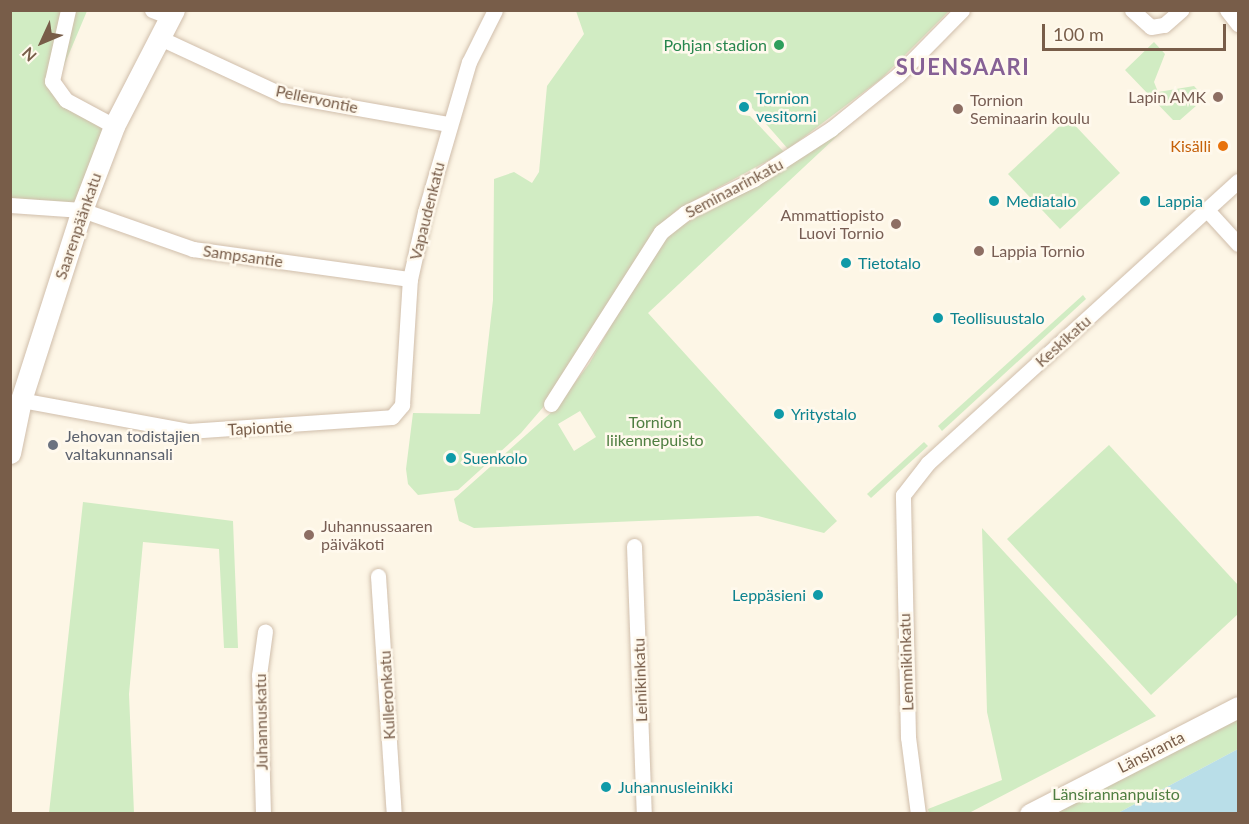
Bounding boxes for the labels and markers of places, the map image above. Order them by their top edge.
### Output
place label: Pohjan stadion [664,35,767,55]
marker: Pohjan stadion [772,38,786,52]
place label: Lapin AMK [1128,87,1206,107]
place label: Tornion vesitorni [756,88,817,126]
place label: Tornion Seminaarin koulu [970,90,1090,128]
marker: Lapin AMK [1211,90,1225,104]
marker: Tornion vesitorni [737,100,751,114]
marker: Tornion Seminaarin koulu [951,102,965,116]
place label: Kisälli [1170,136,1211,156]
marker: Kisälli [1216,139,1230,153]
place label: Mediatalo [1006,191,1076,211]
place label: Lappia [1157,191,1203,211]
marker: Mediatalo [987,194,1001,208]
marker: Lappia [1138,194,1152,208]
place label: Ammattiopisto Luovi Tornio [781,205,884,243]
marker: Ammattiopisto Luovi Tornio [889,217,903,231]
place label: Lappia Tornio [991,241,1085,261]
marker: Lappia Tornio [972,244,986,258]
place label: Tietotalo [858,253,921,273]
marker: Tietotalo [839,256,853,270]
place label: Teollisuustalo [950,308,1045,328]
marker: Teollisuustalo [931,311,945,325]
place label: Yritystalo [791,404,857,424]
marker: Yritystalo [772,407,786,421]
place label: Jehovan todistajien valtakunnansali [65,426,200,464]
marker: Jehovan todistajien valtakunnansali [46,438,60,452]
place label: Suenkolo [463,448,527,468]
marker: Suenkolo [444,451,458,465]
place label: Juhannussaaren päiväkoti [321,516,433,554]
marker: Juhannussaaren päiväkoti [302,528,316,542]
place label: Leppäsieni [732,585,806,605]
marker: Leppäsieni [811,588,825,602]
place label: Juhannusleinikki [618,777,733,797]
marker: Juhannusleinikki [599,780,613,794]

